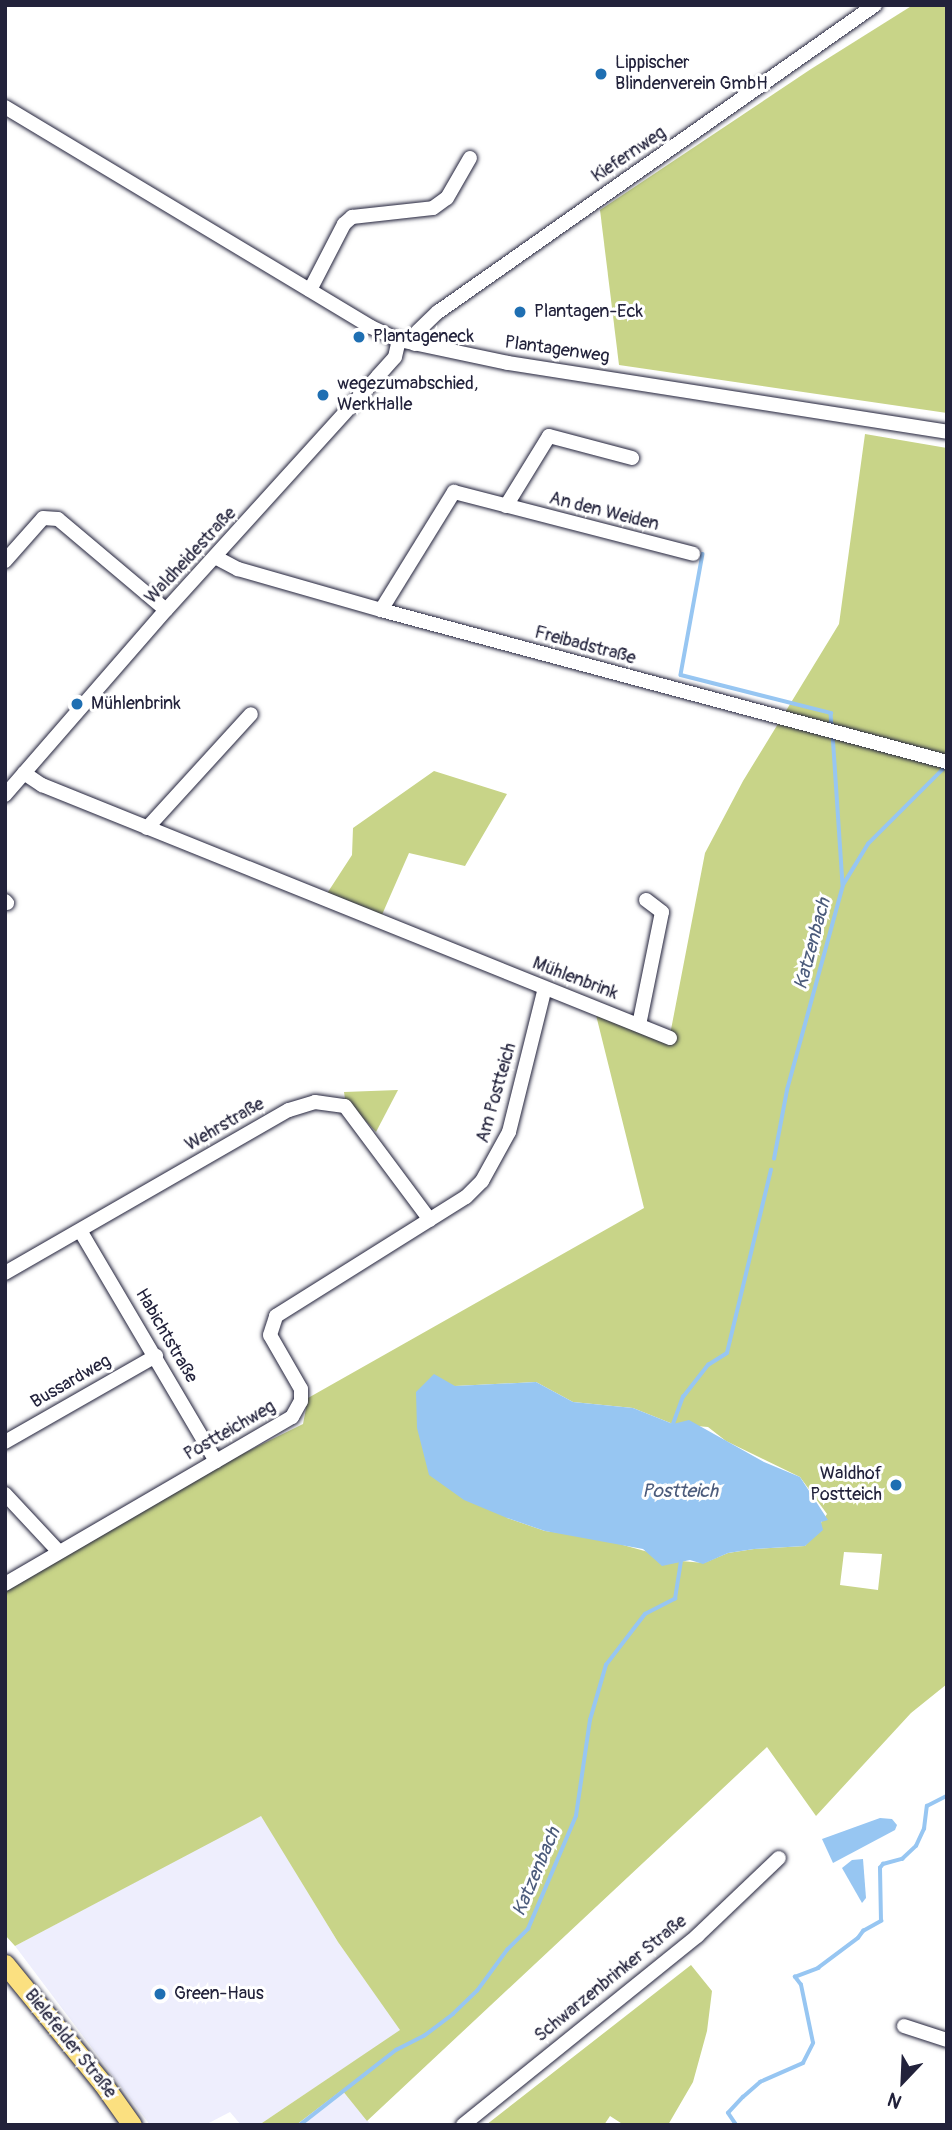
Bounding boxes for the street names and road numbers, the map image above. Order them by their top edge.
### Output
street label: Kiefernweg [588,122,670,188]
street label: Plantagenweg [503,332,611,368]
street label: An den Weiden [547,488,661,536]
street label: Waldheidestraße [141,503,241,609]
street label: Freibadstraße [532,622,638,670]
street label: Mühlenbrink [529,953,621,1005]
street label: Am Postteich [472,1041,522,1145]
street label: Wehrstraße [182,1094,268,1156]
street label: Habichtstraße [130,1285,202,1387]
street label: Bussardweg [27,1350,115,1414]
street label: Postteichweg [180,1396,280,1466]
street label: Schwarzenbrinker Straße [531,1911,691,2047]
street label: Bielefelder Straße [19,1985,121,2103]

